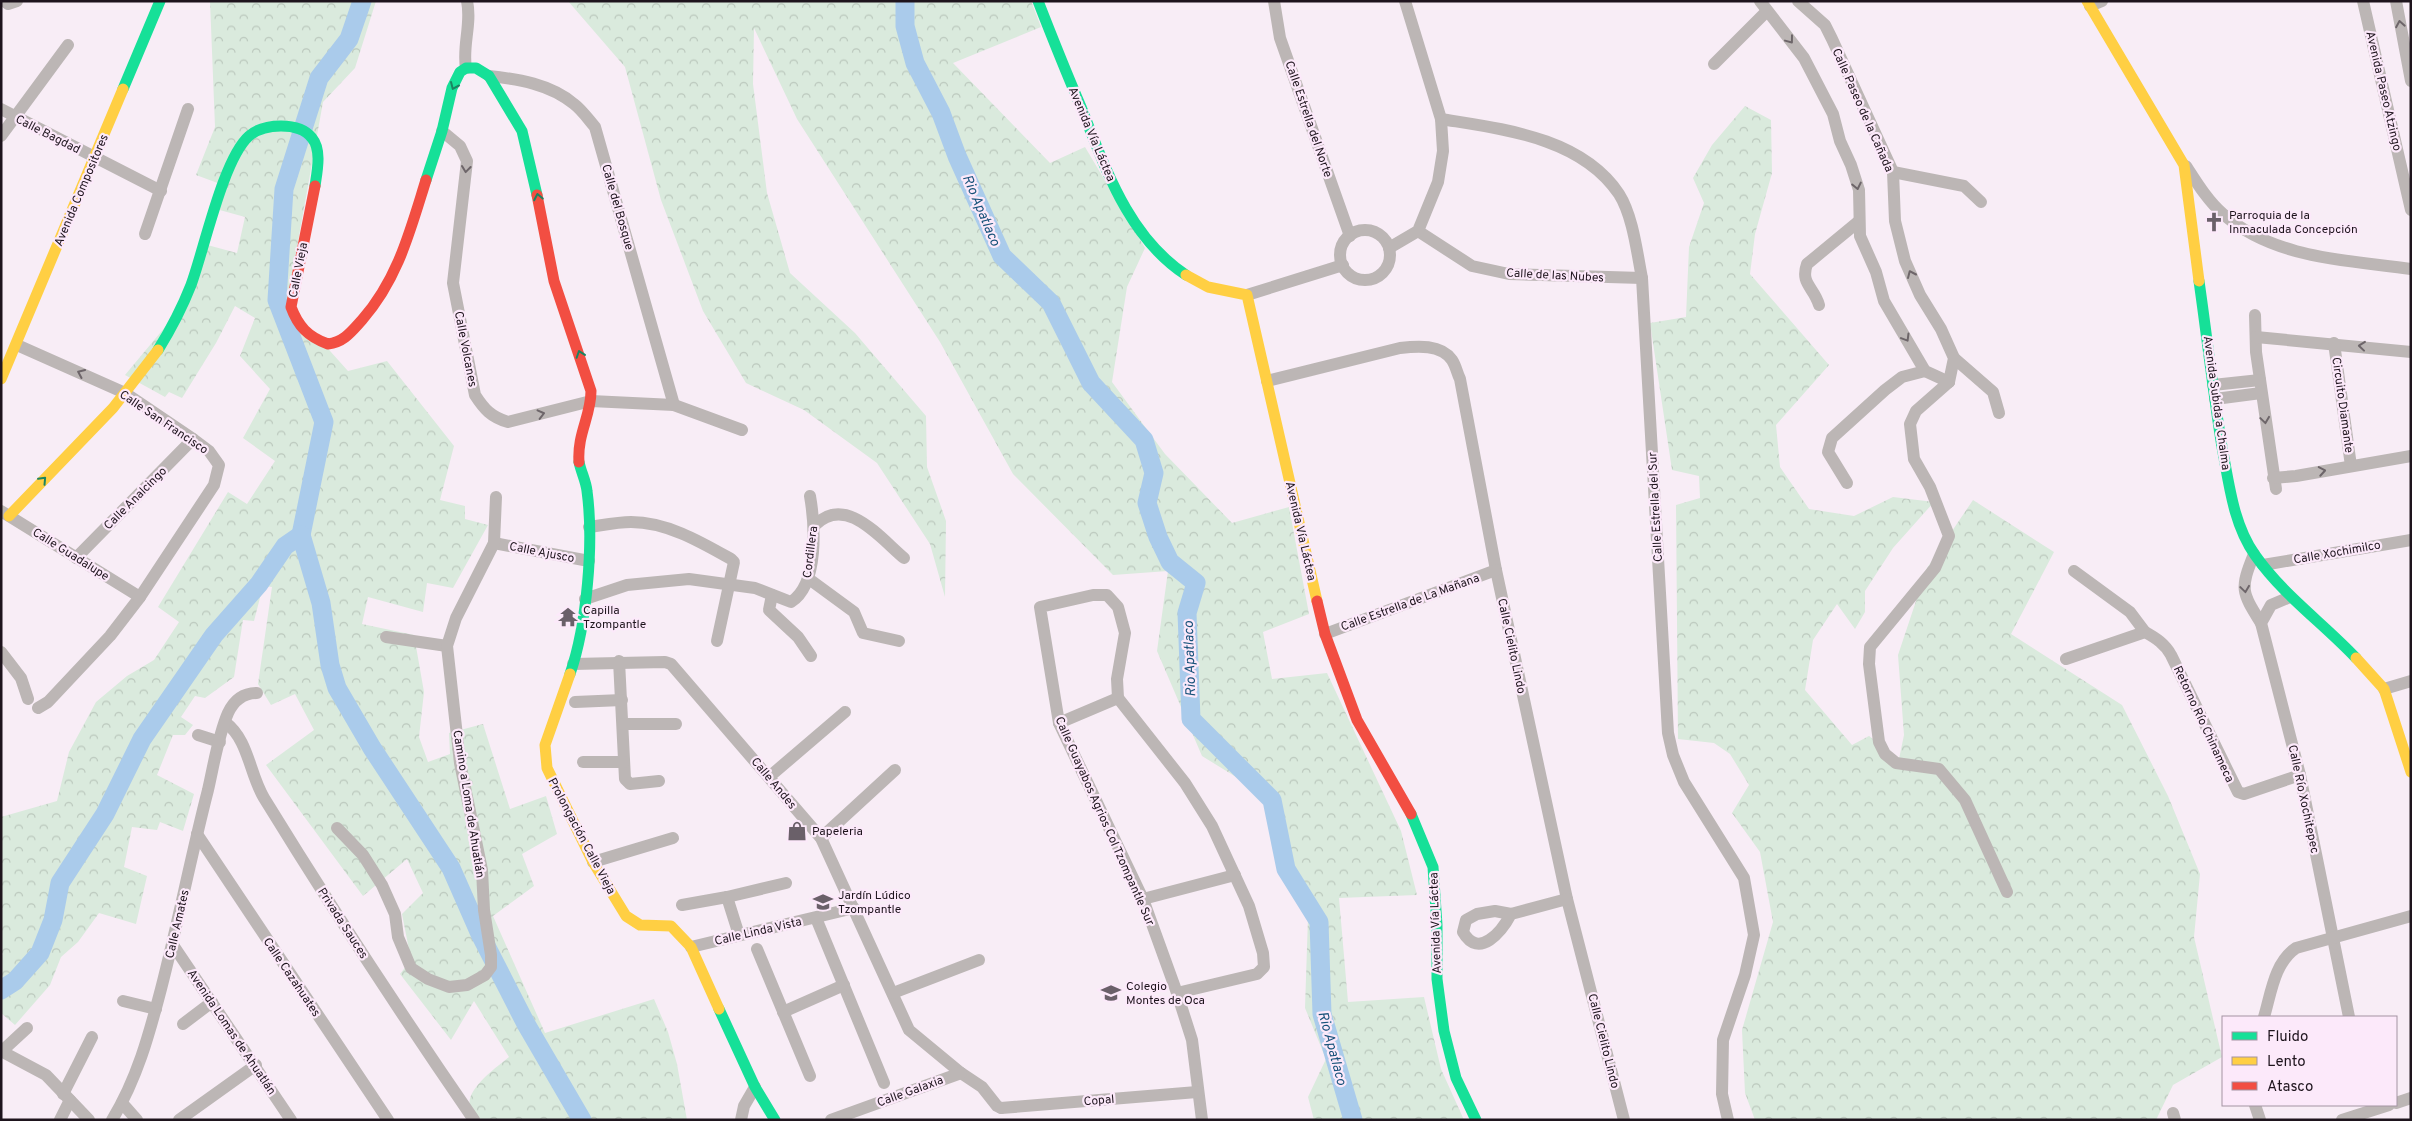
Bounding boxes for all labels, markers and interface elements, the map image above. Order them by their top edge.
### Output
one-way arrow [2396,19,2406,28]
street label: Avenida Paseo Atzingo [2361,30,2405,153]
one-way arrow [1784,34,1793,44]
street label: Calle Paseo de la Cañada [1828,46,1897,175]
street label: Calle Estrella del Norte [1281,59,1336,180]
one-way arrow [450,81,460,90]
street label: Avenida Vía Láctea [1064,85,1118,184]
street label: Calle Bagdad [12,112,83,158]
street label: Avenida Compositores [51,132,113,249]
street label: Calle del Bosque [597,162,637,252]
one-way arrow [461,166,472,174]
water label: Rio Apatlaco [958,172,1003,249]
one-way arrow [1851,182,1862,191]
one-way arrow [534,193,544,202]
place label: Parroquia de la Inmaculada Concepción [2229,208,2358,238]
church icon: Parroquia de la Inmaculada Concepción [2203,211,2225,233]
street label: Calle Vieja [286,241,312,299]
street label: Calle de las Nubes [1506,265,1604,287]
one-way arrow [1907,270,1917,279]
street label: Calle Volcanes [450,310,480,388]
one-way arrow [1899,332,1909,341]
street label: Avenida Subida a Chalma [2199,335,2233,471]
one-way arrow [2358,341,2366,352]
one-way arrow [576,350,586,359]
street label: Circuito Diamante [2327,356,2357,454]
one-way arrow [77,370,86,380]
street label: Calle San Francisco [116,387,211,459]
one-way arrow [537,409,546,420]
one-way arrow [2259,416,2270,424]
street label: Calle Estrella del Sur [1645,451,1667,562]
street label: Calle Analcingo [101,464,171,534]
one-way arrow [2317,467,2326,477]
one-way arrow [37,477,46,486]
street label: Avenida Vía Láctea [1281,480,1319,582]
street label: Calle Guadalupe [29,525,112,585]
street label: Cordillera [800,525,822,579]
street label: Calle Xochimilco [2292,537,2382,569]
street label: Calle Ajusco [508,539,576,567]
street label: Calle Estrella de La Mañana [1339,570,1482,635]
one-way arrow [2239,586,2250,594]
street label: Calle Cielito Lindo [1493,597,1529,696]
place label: Capilla Tzompantle [583,603,646,633]
temple icon: Capilla Tzompantle [557,606,579,628]
water label: Rio Apatlaco [1181,620,1200,697]
street label: Retorno Río Chinameca [2169,664,2237,785]
street label: Calle Guayabos Agrios Col Tzompantle Sur [1051,714,1158,929]
street label: Camino a Loma de Ahuatlán [448,729,488,879]
street label: Calle Río Xochitepec [2284,744,2322,855]
street label: Calle Andes [747,754,800,813]
street label: Prolongación Calle Vieja [544,775,619,898]
shop icon: Papeleria [786,820,808,842]
place label: Papeleria [812,824,863,840]
street label: Avenida Vía Láctea [1426,872,1446,974]
street label: Privada Sauces [313,885,371,962]
street label: Calle Amates [162,888,194,960]
place label: Jardín Lúdico Tzompantle [838,888,911,918]
school or university icon: Jardín Lúdico Tzompantle [812,891,834,913]
street label: Calle Linda Vista [713,914,803,950]
street label: Calle Cazahuates [259,935,324,1020]
street label: Avenida Lomas de Ahuatlán [183,967,279,1098]
place label: Colegio Montes de Oca [1126,979,1205,1009]
school or university icon: Colegio Montes de Oca [1100,982,1122,1004]
street label: Calle Cielito Lindo [1584,992,1623,1091]
water label: Rio Apatlaco [1314,1010,1350,1088]
legend [2222,1016,2397,1106]
text: Fluido [2267,1028,2308,1047]
text: Lento [2267,1053,2306,1072]
street label: Calle Galaxia [875,1073,946,1111]
text: Atasco [2267,1078,2313,1097]
street label: Copal [1083,1092,1115,1110]

